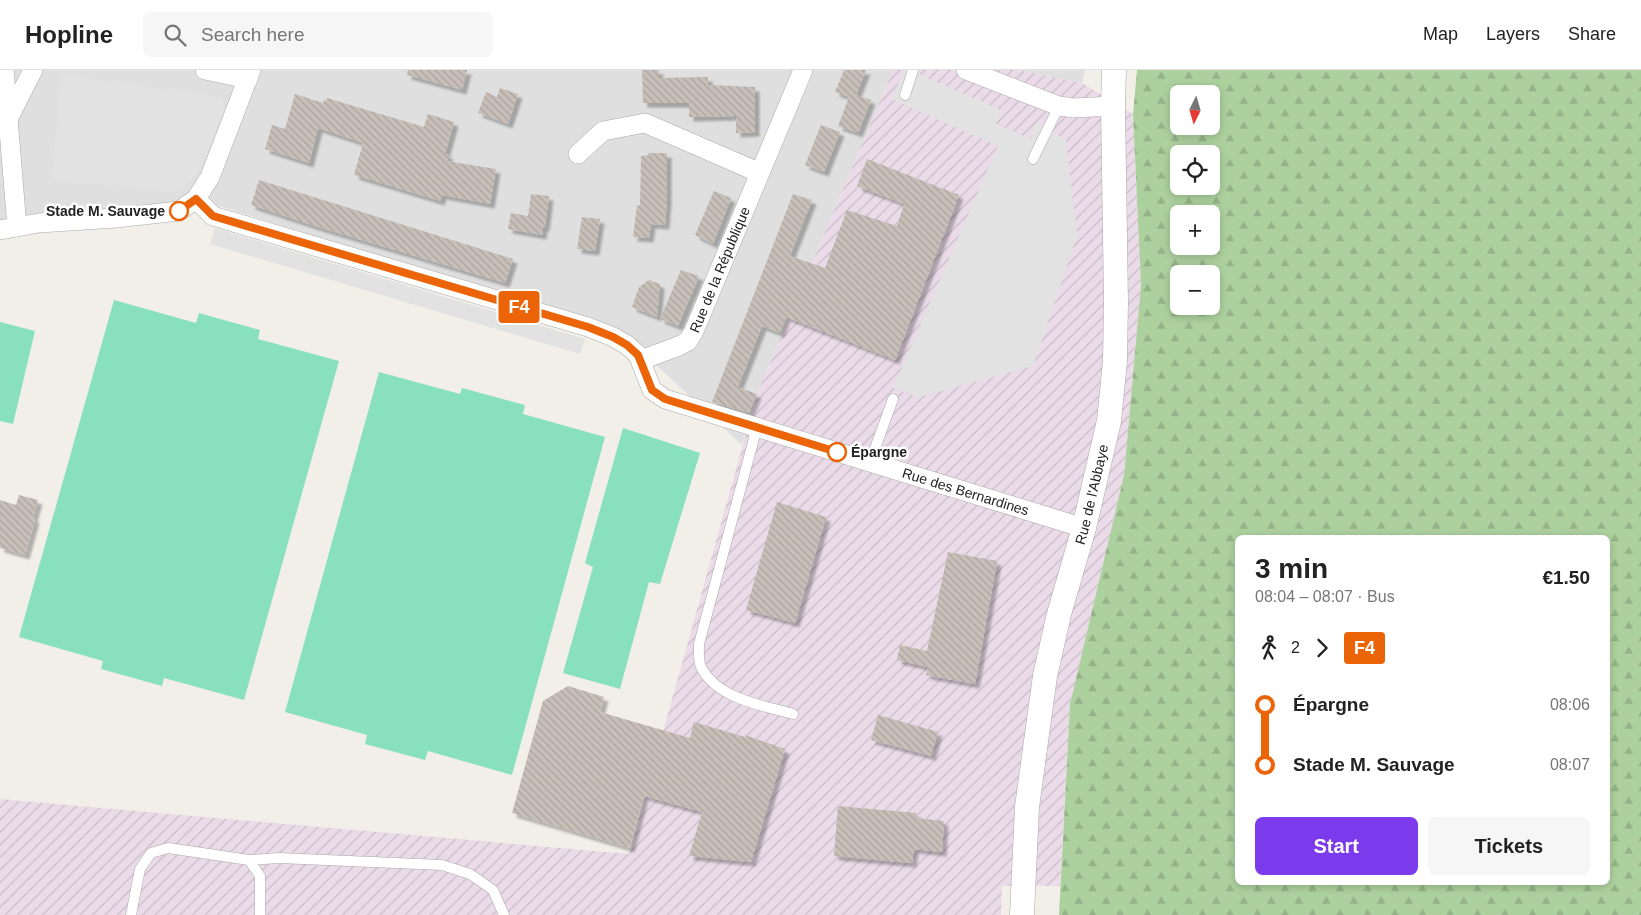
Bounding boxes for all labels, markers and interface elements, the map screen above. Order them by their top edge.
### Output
search box [143,12,493,57]
text: Hopline [25,21,113,48]
icon: search [161,21,189,49]
text: Search here [201,24,305,45]
text: Map [1423,24,1458,44]
text: Layers [1486,24,1540,44]
text: Share [1568,24,1616,44]
north arrow [1170,85,1220,135]
map controls [1170,85,1220,315]
button: locate [1170,145,1220,195]
marker: Stade M. Sauvage [169,201,189,221]
place label: Stade M. Sauvage [46,203,165,219]
street label: Rue de la République [686,204,753,335]
button: + [1170,205,1220,255]
button: − [1170,265,1220,315]
line badge: F4 [496,291,542,323]
text: F4 [508,297,530,317]
marker: Épargne [827,442,847,462]
street label: Rue de l'Abbaye [1072,442,1111,546]
place label: Épargne [851,444,907,460]
street label: Rue des Bernardines [900,465,1031,519]
text: 3 min [1255,553,1328,584]
text: €1.50 [1542,567,1590,588]
text: 08:04 – 08:07 · Bus [1255,588,1395,605]
icon: walk [1255,634,1283,662]
icon: forward [1308,634,1336,662]
text: F4 [1354,638,1375,658]
text: 2 [1291,639,1300,656]
text: Épargne [1293,694,1369,715]
text: 08:06 [1550,696,1590,713]
text: Stade M. Sauvage [1293,754,1455,775]
text: 08:07 [1550,756,1590,773]
button: Start [1255,817,1418,875]
button: Tickets [1428,817,1590,875]

